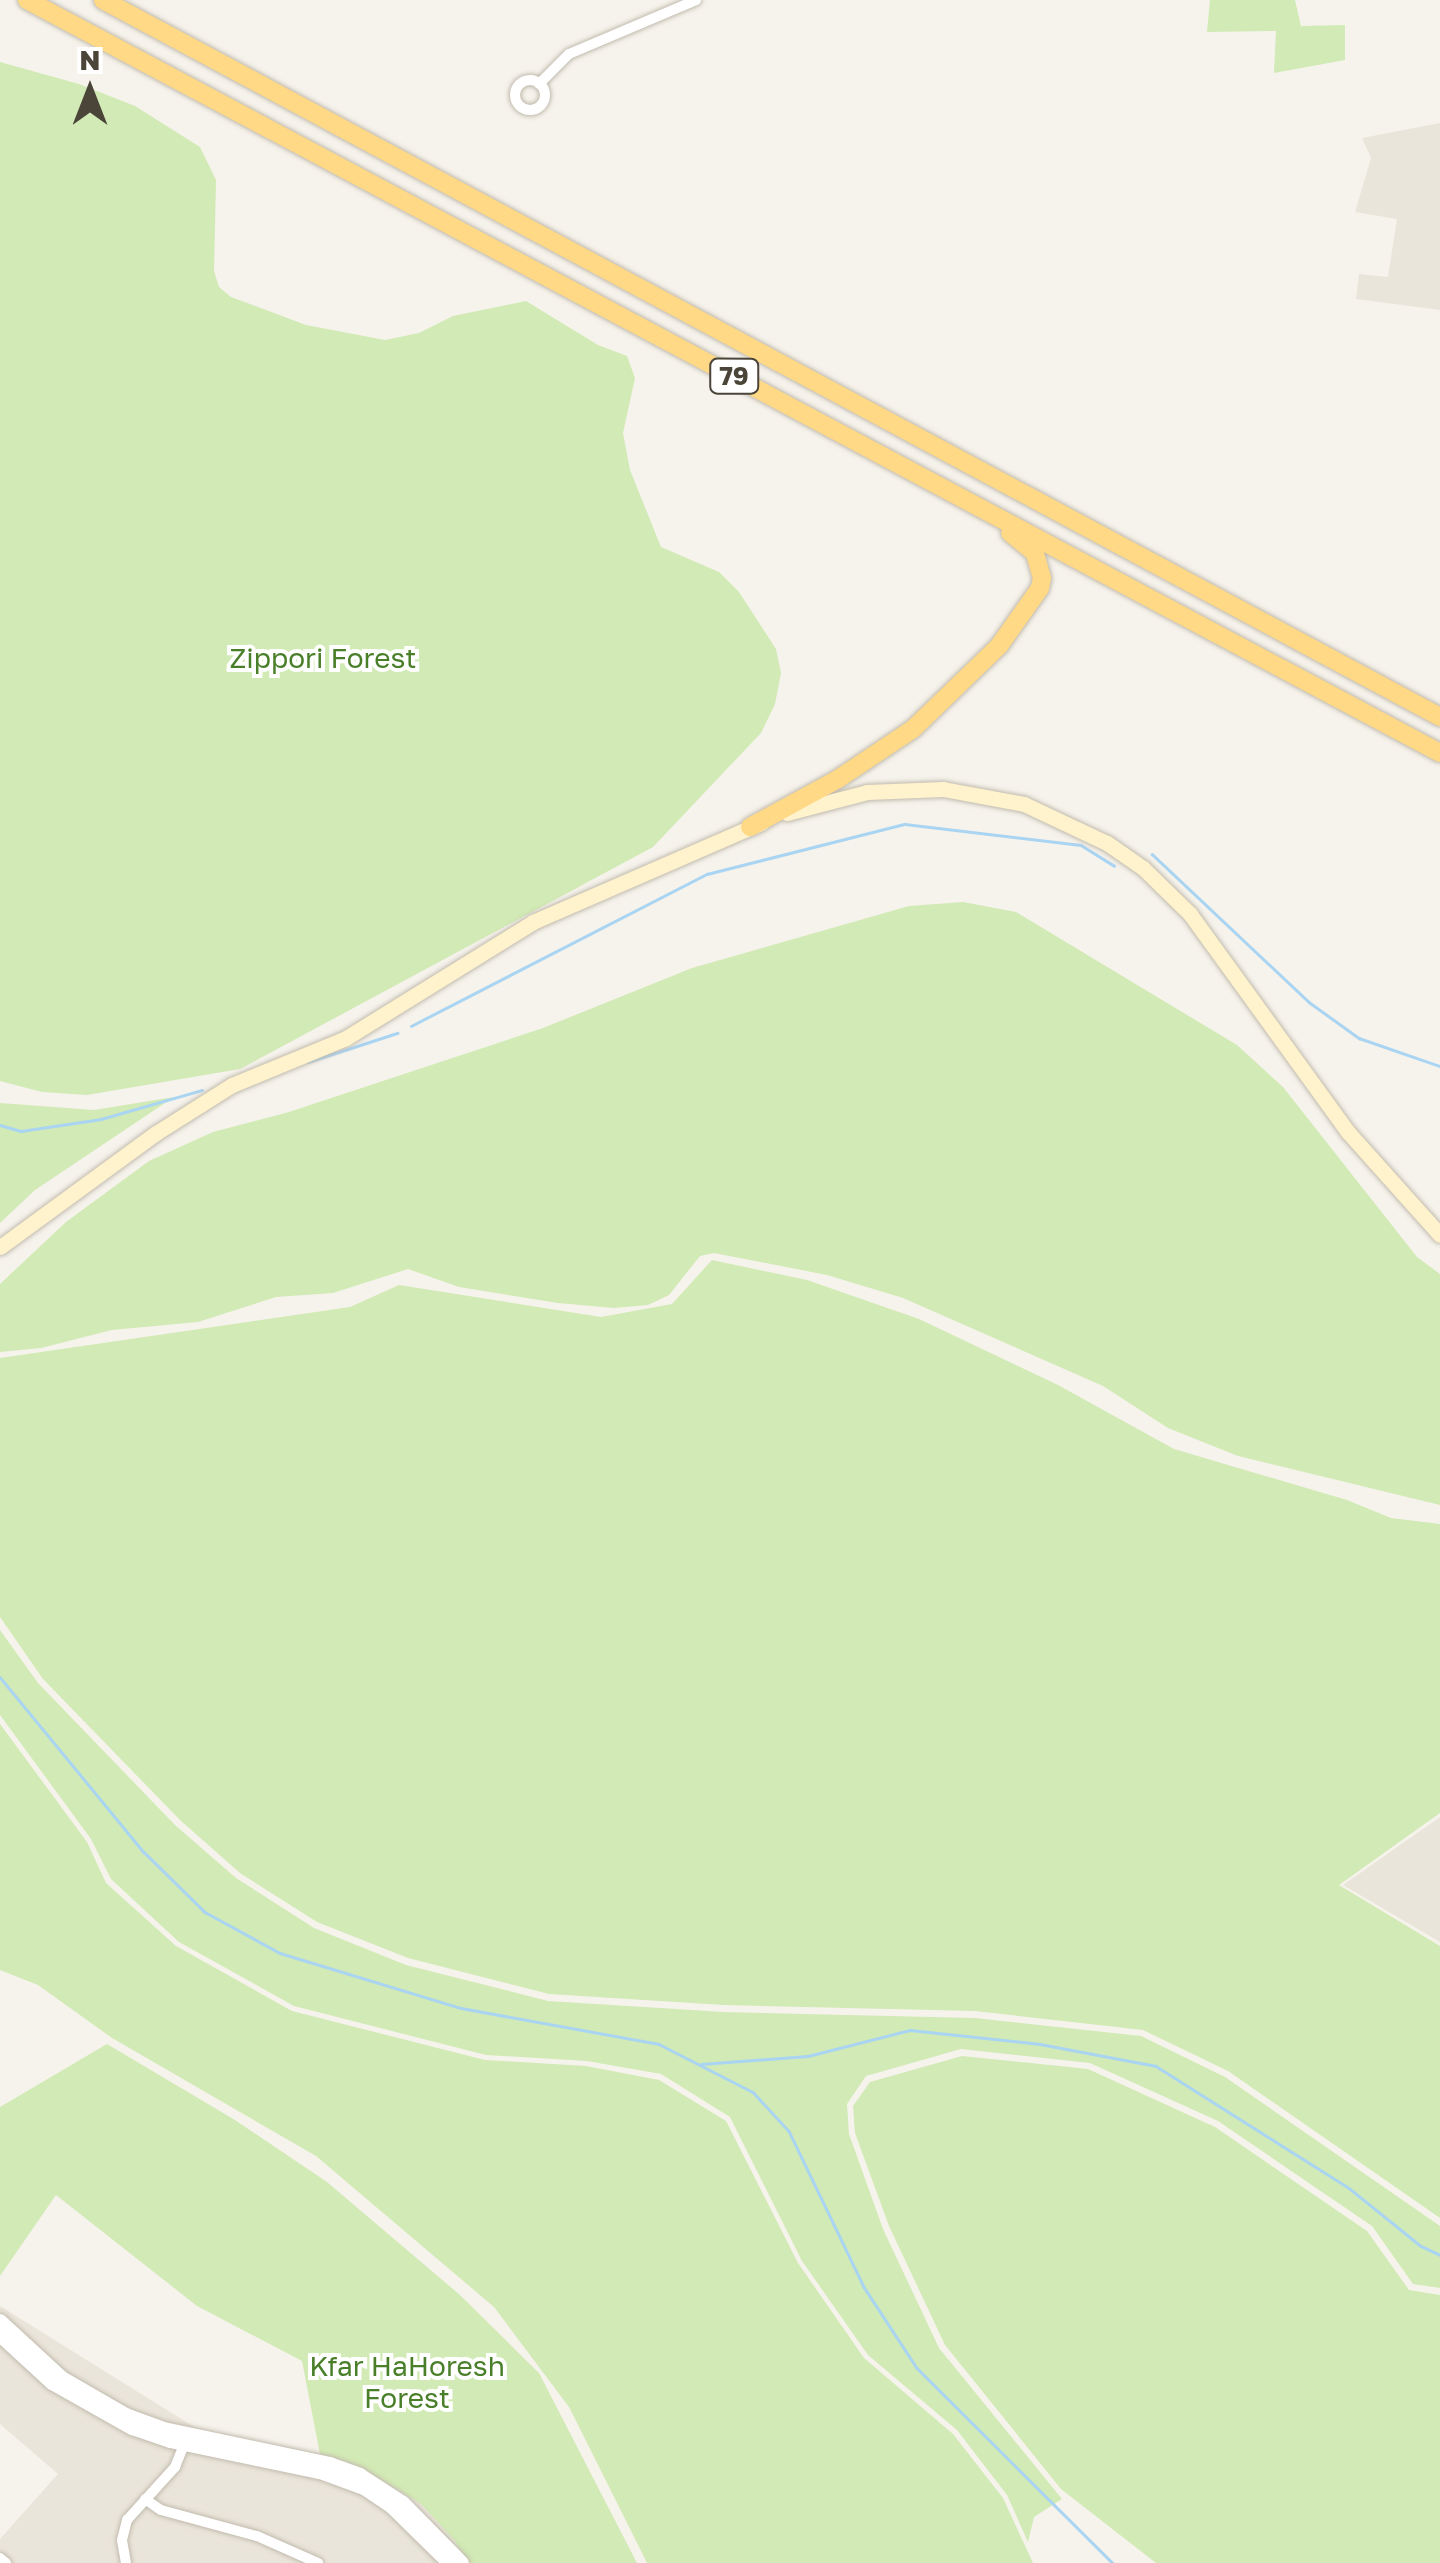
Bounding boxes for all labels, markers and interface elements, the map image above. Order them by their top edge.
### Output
north arrow [40,40,140,140]
text: N [79,43,101,76]
road number: 79 [709,356,759,396]
park label: Zippori Forest [229,641,417,675]
park label: Kfar HaHoresh Forest [309,2349,505,2415]

